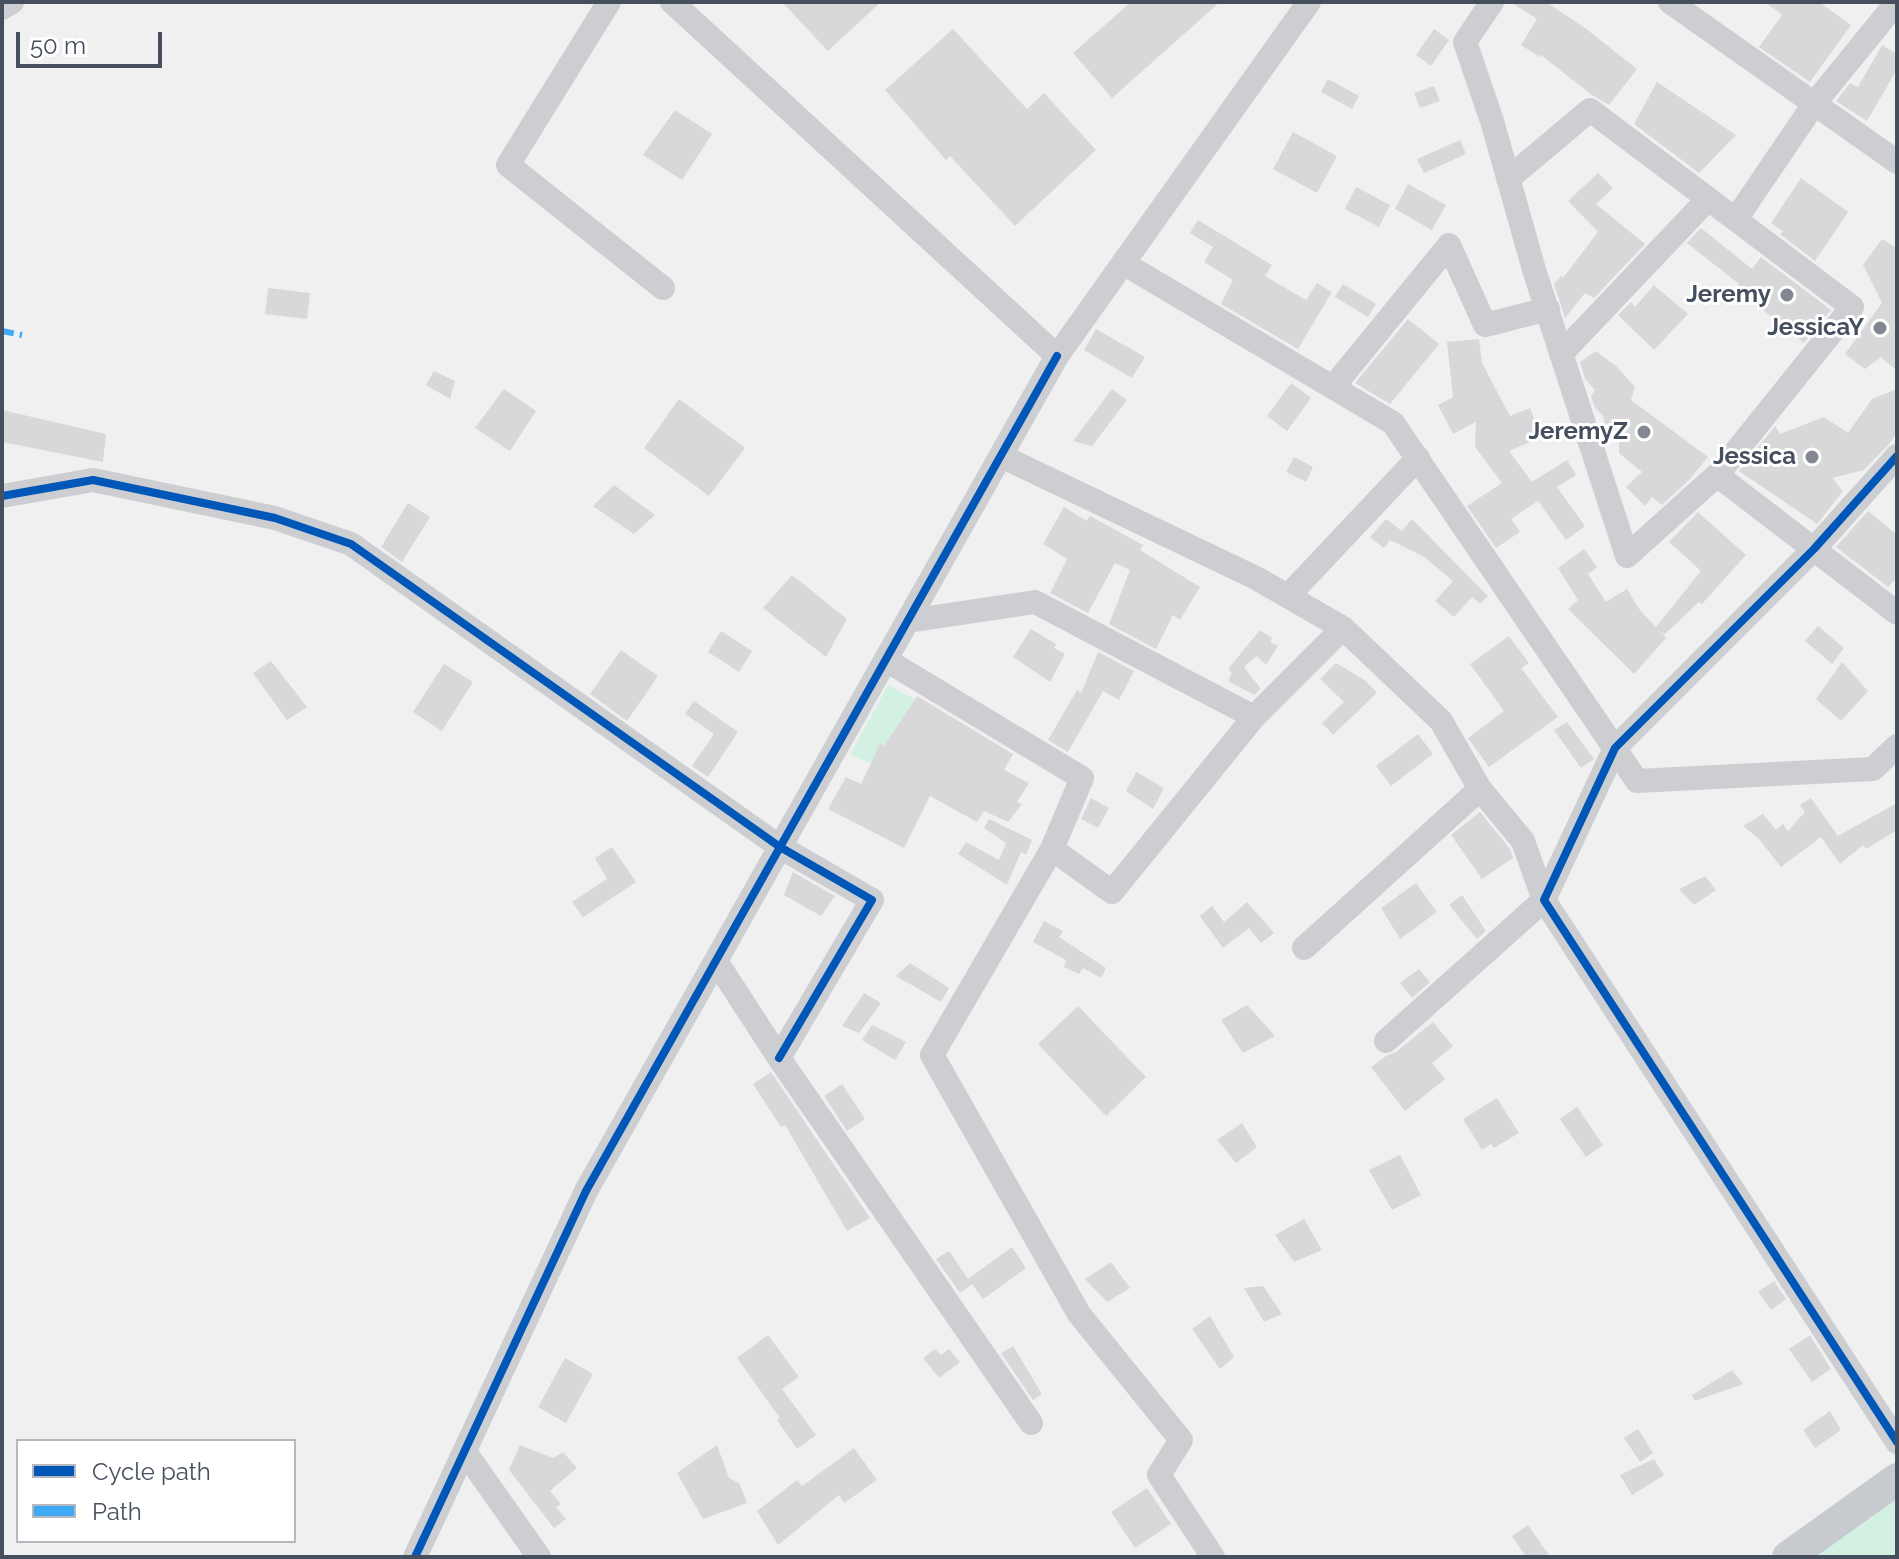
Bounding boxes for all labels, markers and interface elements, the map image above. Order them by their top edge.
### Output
scale bar [20,16,166,66]
text: 50 m [30,31,86,60]
place label: Jeremy [1686,281,1771,309]
marker: Jeremy [1778,286,1796,304]
place label: JessicaY [1767,314,1864,342]
marker: JessicaY [1871,319,1889,337]
place label: JeremyZ [1528,418,1628,446]
marker: JeremyZ [1635,423,1653,441]
place label: Jessica [1713,443,1796,471]
marker: Jessica [1803,448,1821,466]
legend [16,1439,296,1543]
text: Cycle path [92,1457,211,1486]
text: Path [92,1497,142,1526]

